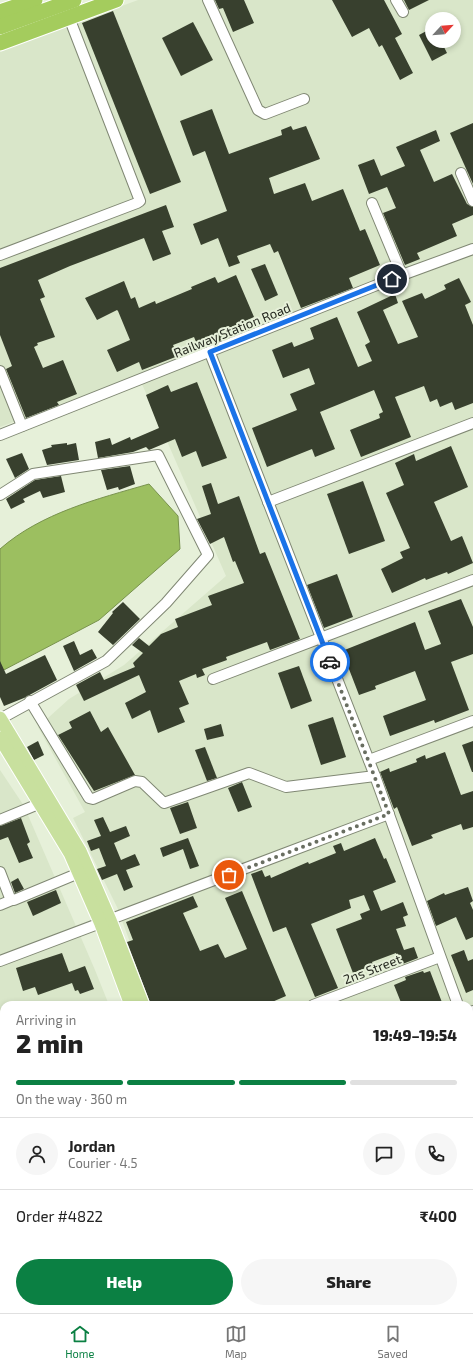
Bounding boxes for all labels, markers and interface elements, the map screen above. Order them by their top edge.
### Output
north arrow [425,12,461,48]
map controls [425,12,461,48]
pin [375,262,409,296]
icon: home [381,268,403,290]
street label: Railway Station Road [171,299,293,361]
courier [310,642,350,682]
icon: car [319,651,341,673]
pin [212,858,246,892]
icon: bag [218,864,240,886]
street label: 2ns Street [341,951,403,987]
text: Arriving in [16,1012,76,1028]
text: 19:49–19:54 [373,1026,457,1044]
text: 2 min [16,1027,83,1058]
text: On the way · 360 m [16,1091,127,1107]
button: person [16,1133,58,1175]
button: chat [363,1133,405,1175]
button: phone [415,1133,457,1175]
text: Jordan [68,1137,115,1155]
text: Courier · 4.5 [68,1155,137,1171]
text: Order #4822 [16,1207,103,1225]
text: ₹400 [420,1207,457,1225]
button: Help [16,1259,233,1305]
button: Share [241,1259,457,1305]
tab: Home [65,1323,94,1360]
tab: Map [225,1323,247,1360]
tab: Saved [378,1323,408,1360]

